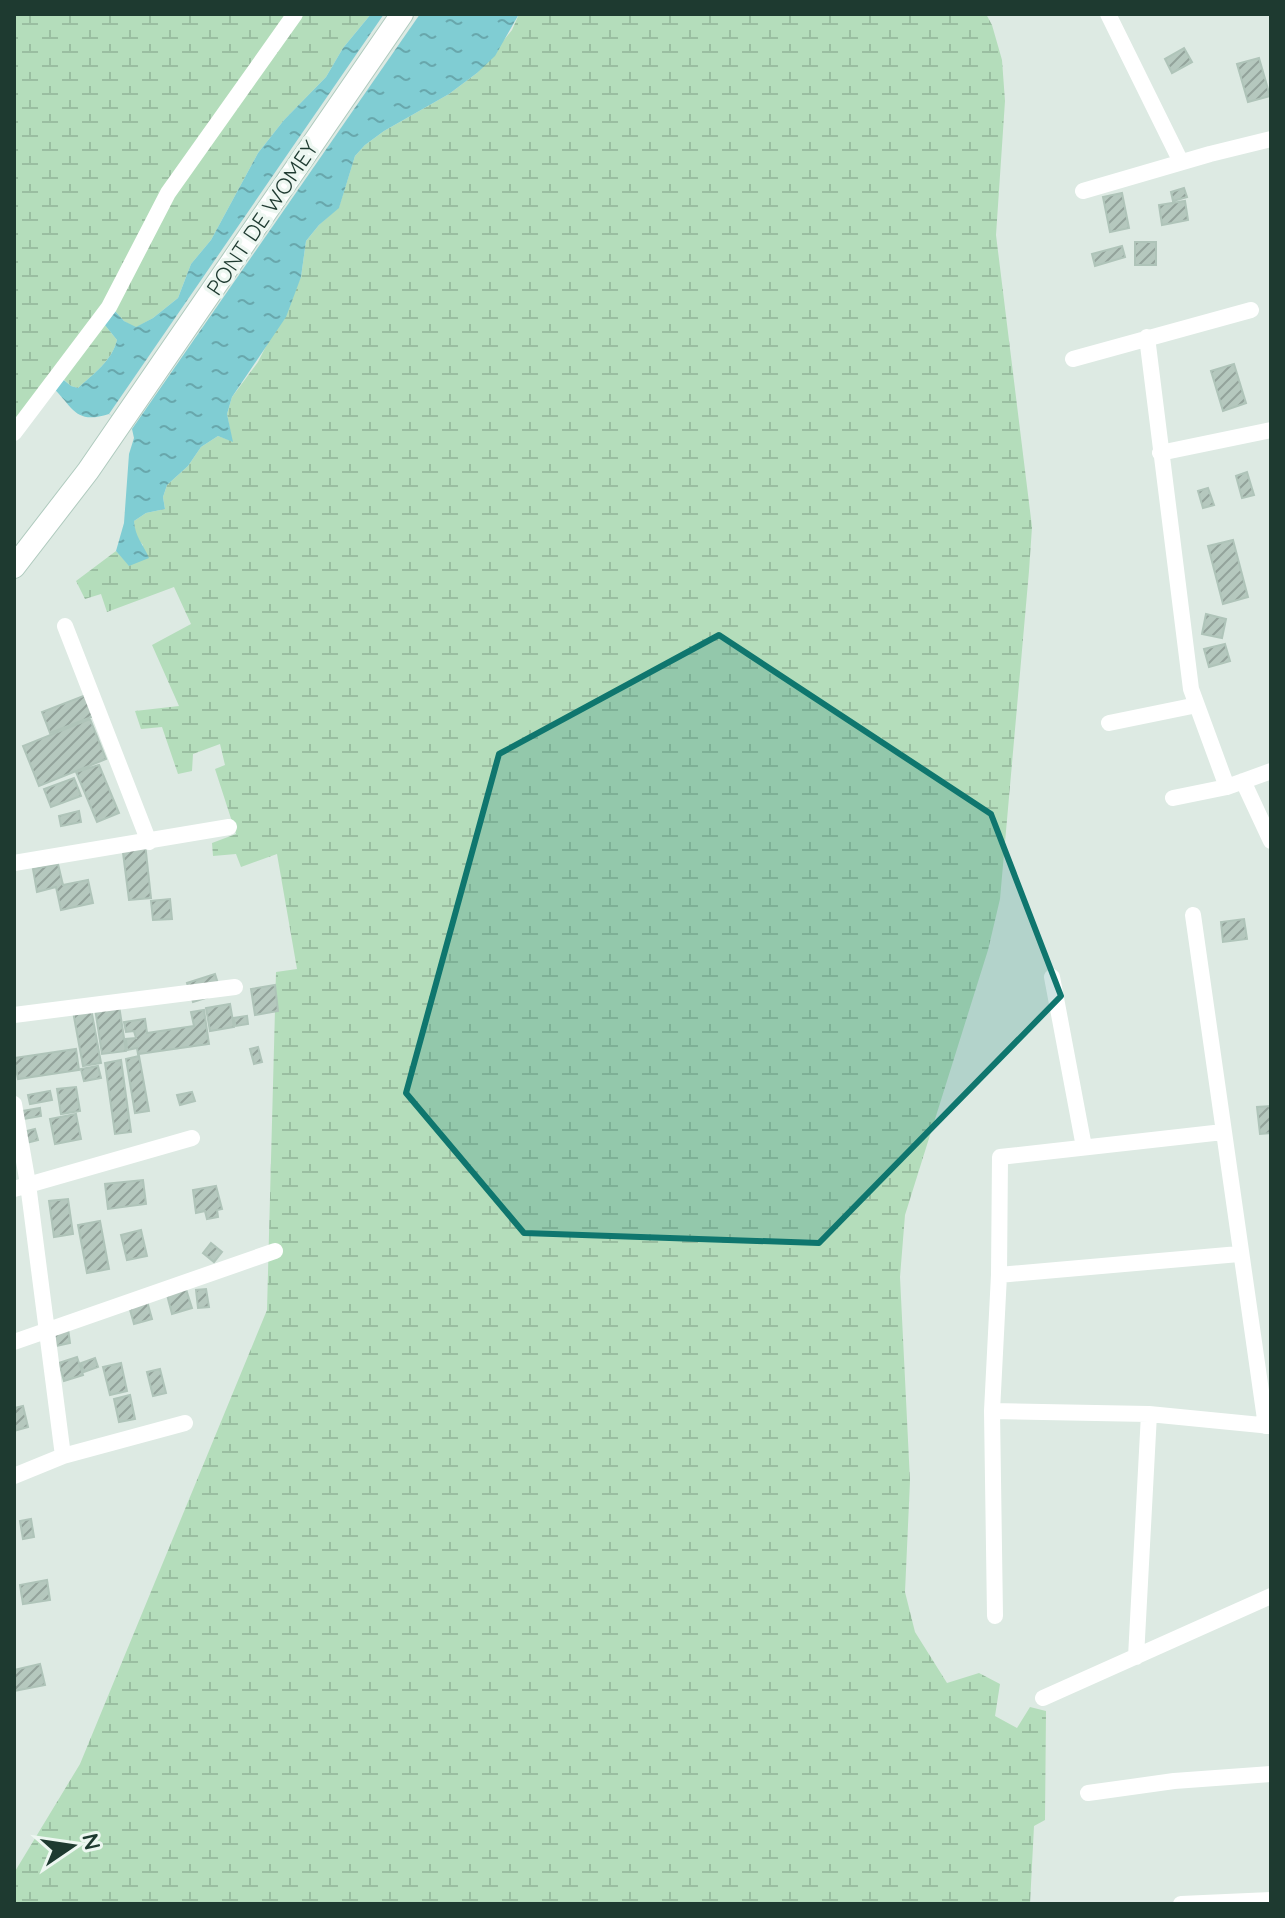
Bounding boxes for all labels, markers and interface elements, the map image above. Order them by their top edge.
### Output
street label: PONT DE WOMEY [200,135,324,301]
north arrow [32,1806,112,1886]
text: N [76,1830,107,1853]

